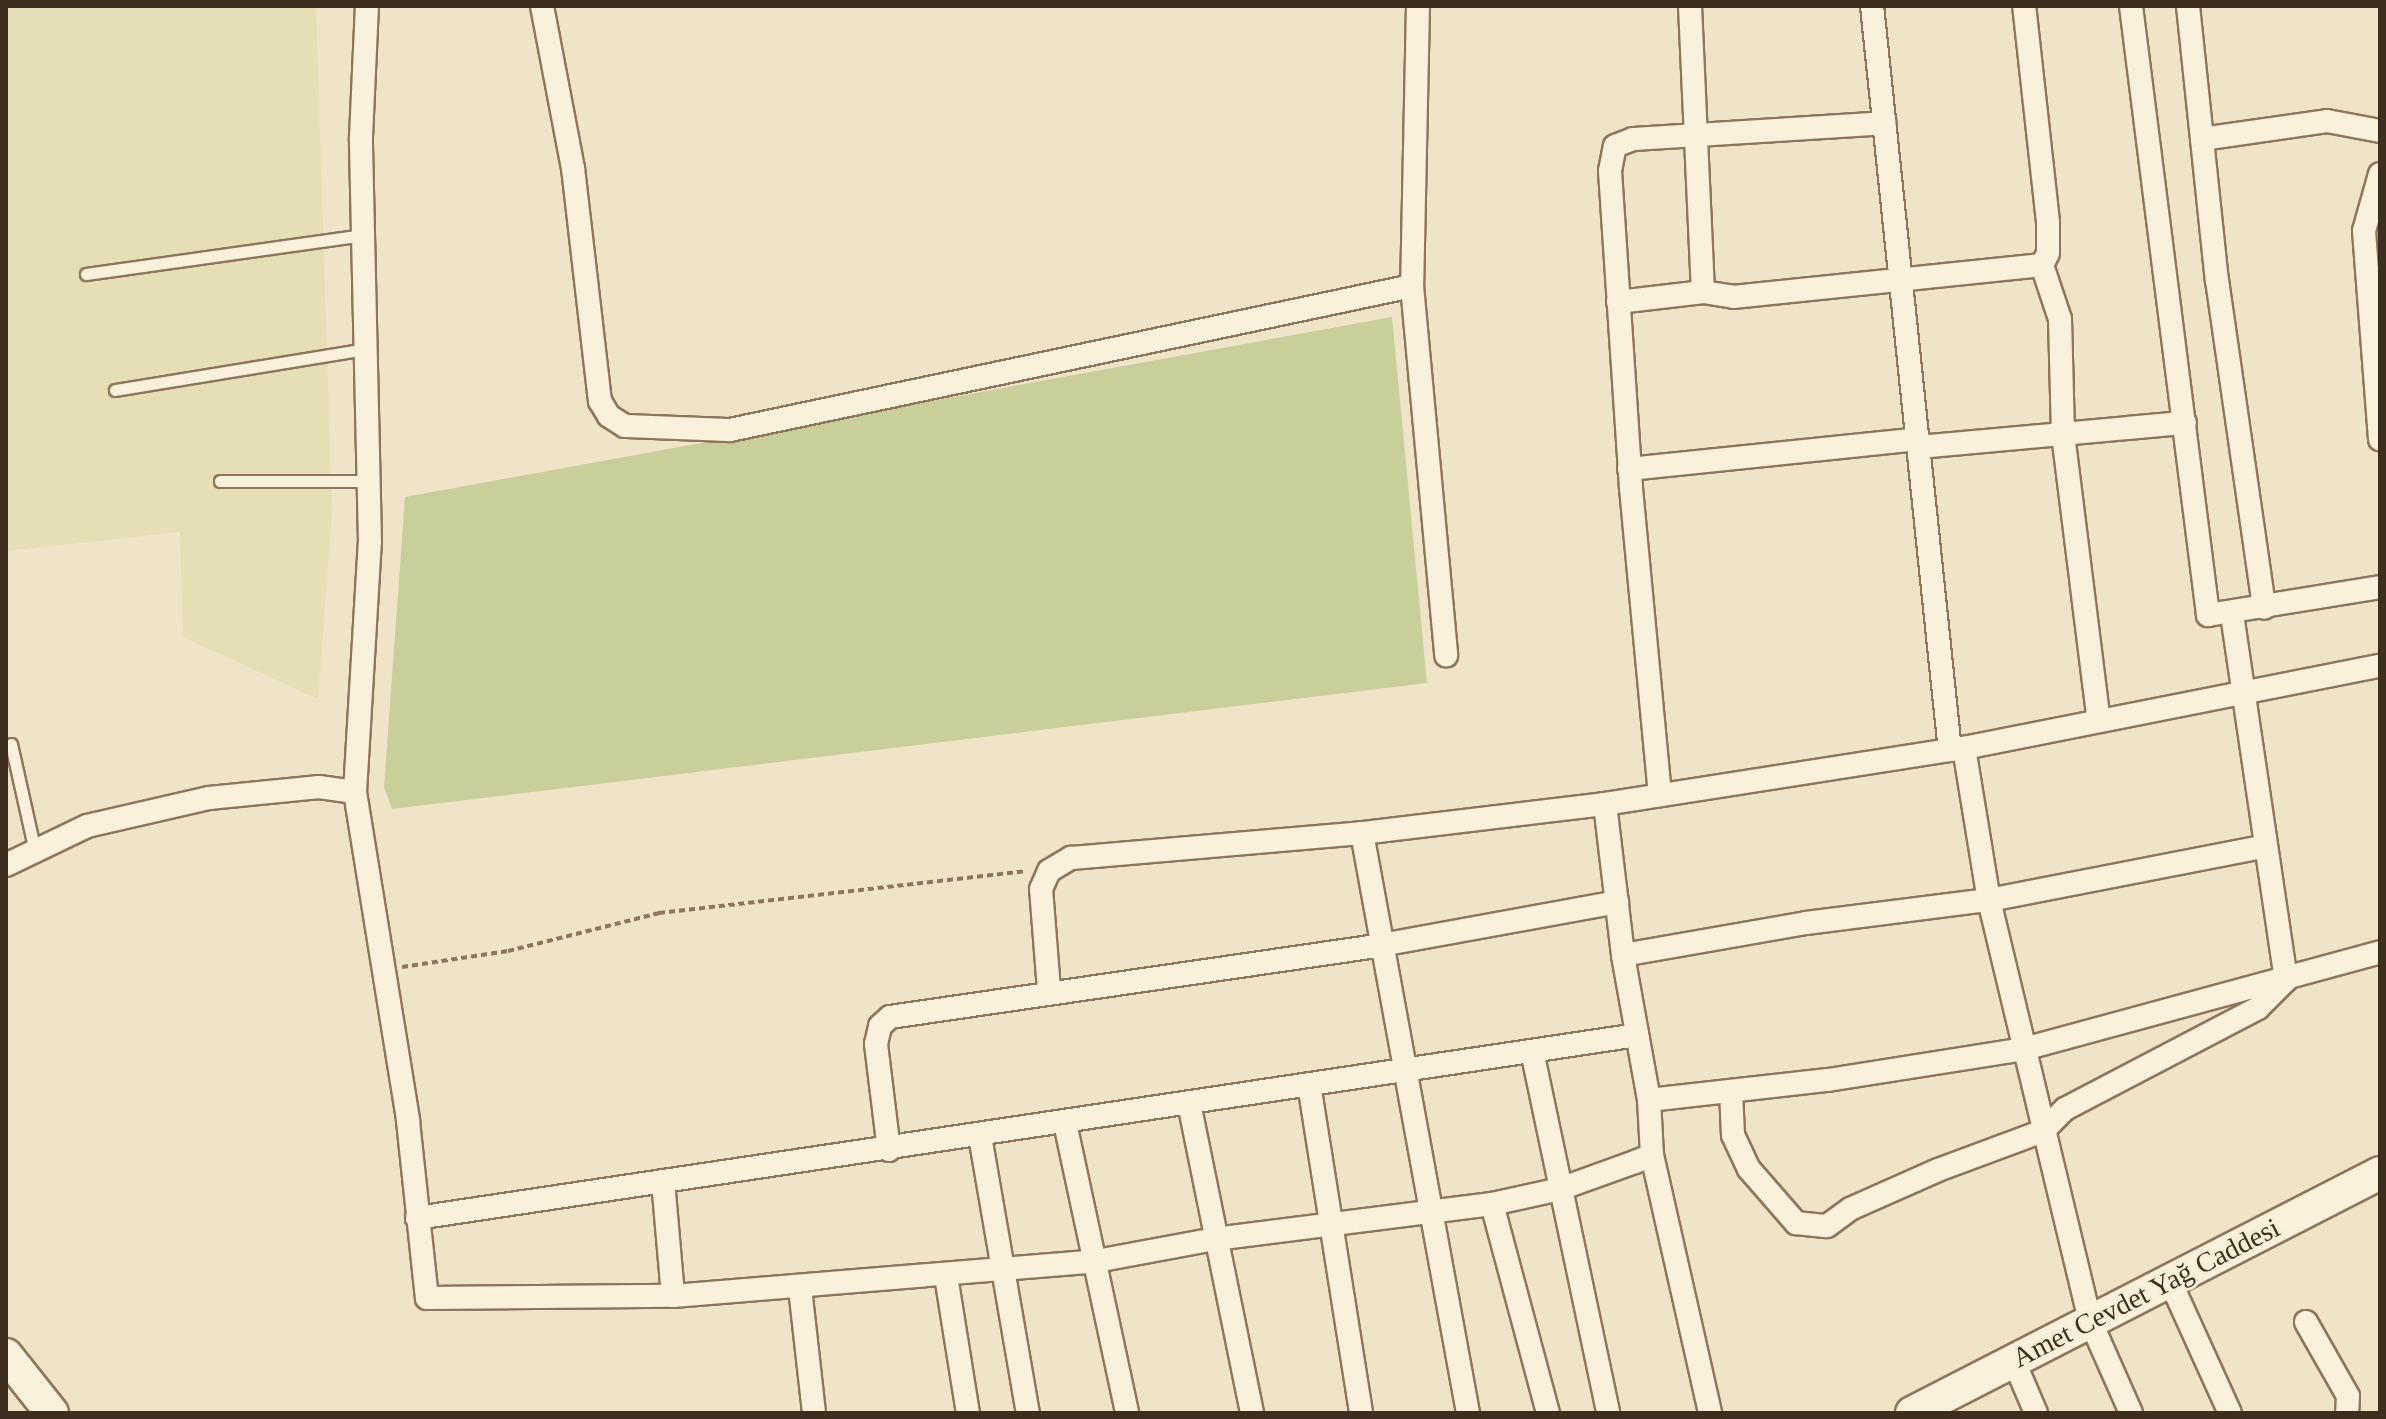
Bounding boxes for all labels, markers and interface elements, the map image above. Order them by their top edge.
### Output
street label: Amet Cevdet Yağ Caddesi [2006,1211,2286,1375]

